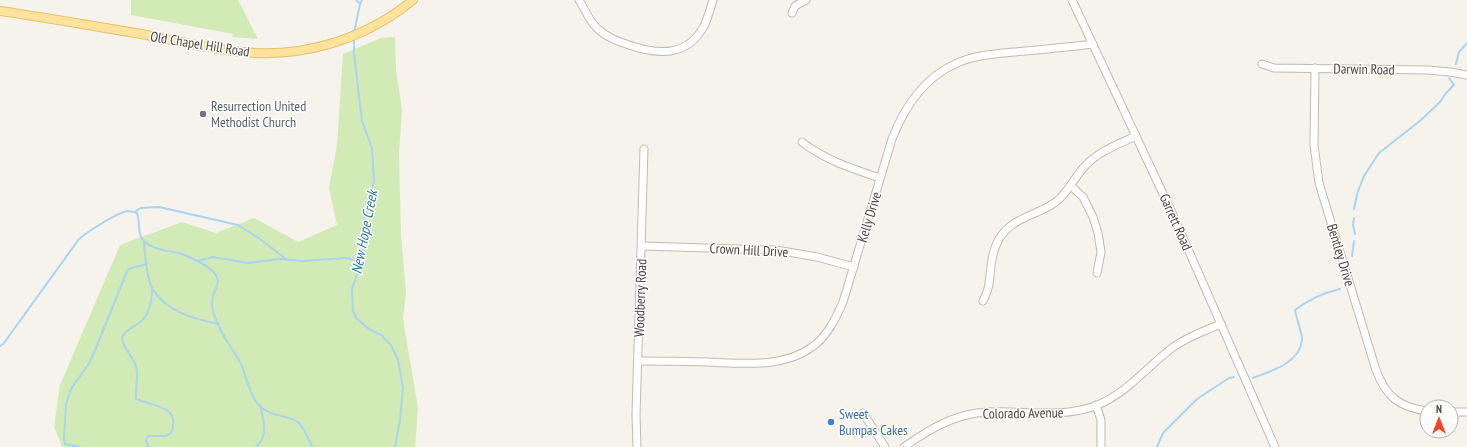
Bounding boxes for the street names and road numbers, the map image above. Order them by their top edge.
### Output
street label: Old Chapel Hill Road [149,27,251,61]
street label: Darwin Road [1333,59,1395,79]
street label: Kelly Drive [853,189,885,244]
street label: Garrett Road [1155,191,1197,253]
street label: Bentley Drive [1323,222,1359,289]
street label: Crown Hill Drive [709,239,789,261]
street label: Woodberry Road [630,259,650,337]
street label: Colorado Avenue [982,403,1064,423]

